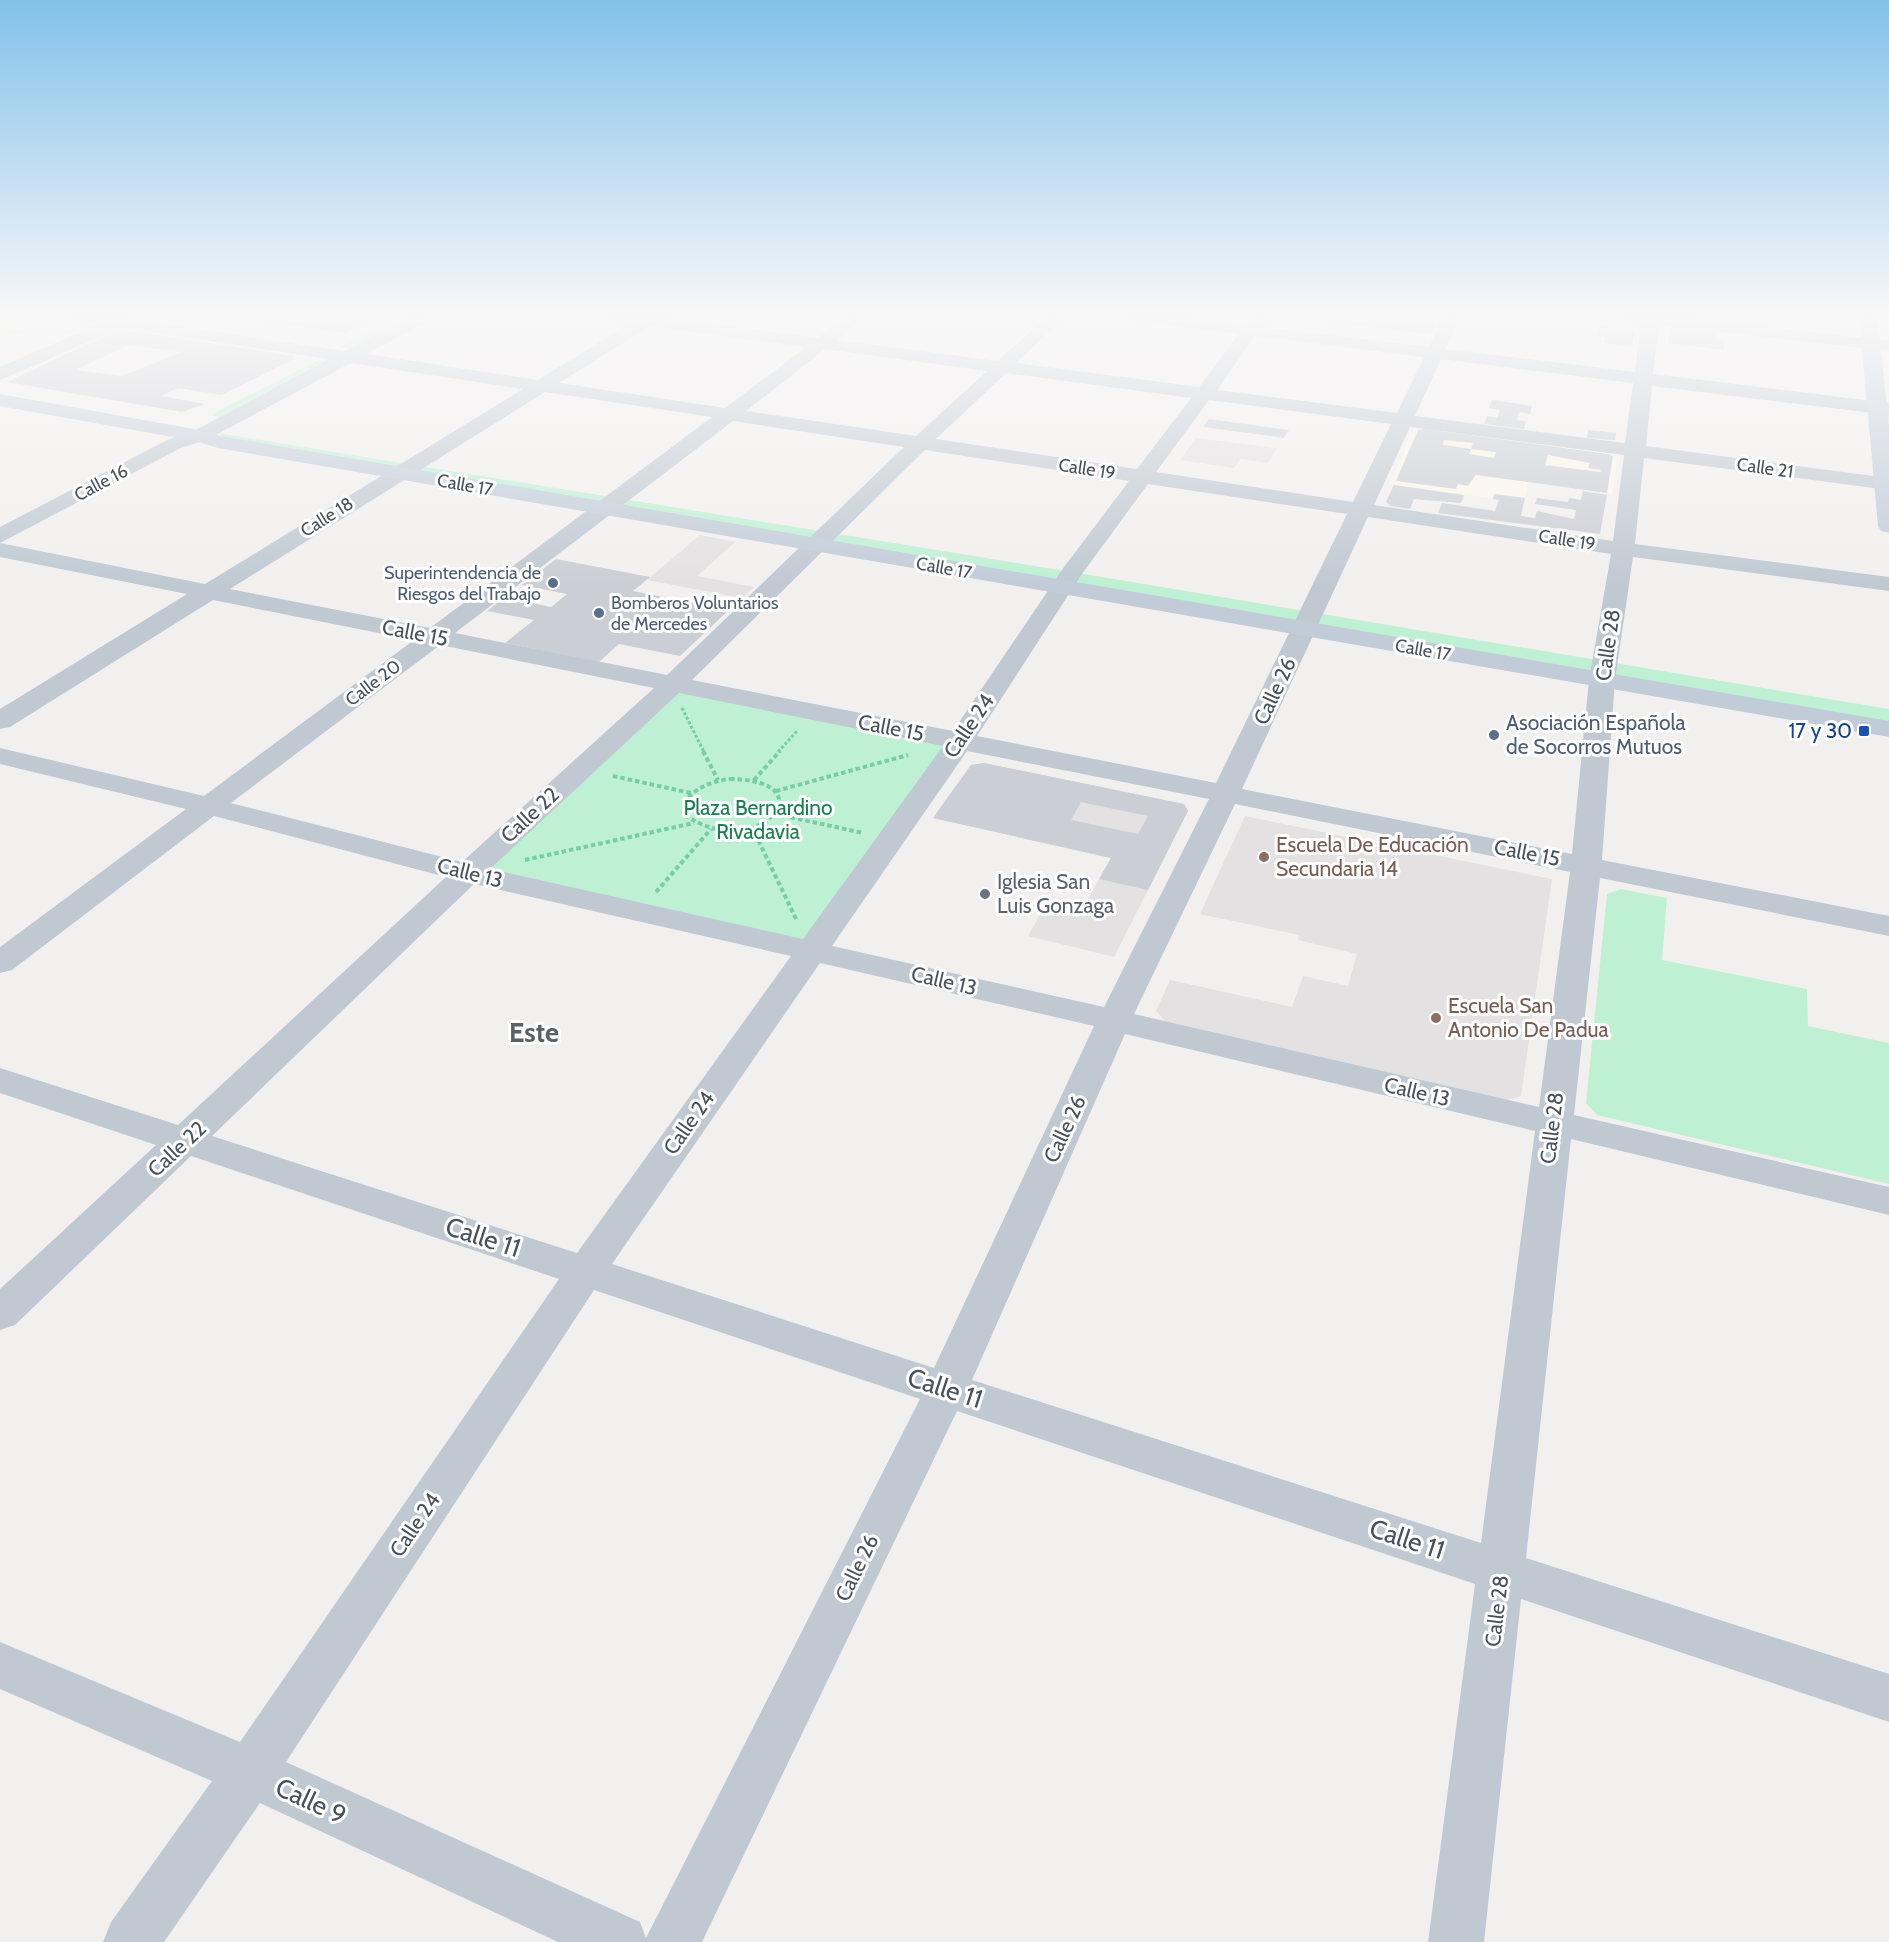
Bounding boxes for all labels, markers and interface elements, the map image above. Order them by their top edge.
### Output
street label: Calle 21 [1735,453,1795,483]
street label: Calle 19 [1057,454,1117,484]
street label: Calle 16 [70,460,132,506]
street label: Calle 17 [435,469,495,501]
street label: Calle 18 [296,492,358,542]
street label: Calle 19 [1537,525,1597,555]
street label: Calle 17 [914,552,974,584]
place label: Superintendencia de Riesgos del Trabajo [384,562,541,605]
marker: Superintendencia de Riesgos del Trabajo [546,576,560,590]
place label: Bomberos Voluntarios de Mercedes [611,592,778,635]
marker: Bomberos Voluntarios de Mercedes [592,606,606,620]
street label: Calle 28 [1590,608,1625,682]
street label: Calle 15 [380,614,450,651]
street label: Calle 17 [1393,634,1453,666]
street label: Calle 26 [1248,653,1301,728]
street label: Calle 20 [341,655,405,711]
street label: Calle 24 [938,689,999,762]
street label: Calle 15 [856,709,926,746]
place label: Asociación Española de Socorros Mutuos [1506,710,1686,759]
place label: 17 y 30 [1789,718,1852,743]
marker: 17 y 30 [1857,724,1871,738]
marker: Asociación Española de Socorros Mutuos [1487,728,1501,742]
street label: Calle 22 [495,782,564,848]
park label: Plaza Bernardino Rivadavia [683,795,833,844]
place label: Escuela De Educación Secundaria 14 [1276,832,1469,881]
street label: Calle 15 [1492,834,1562,871]
marker: Escuela De Educación Secundaria 14 [1257,850,1271,864]
street label: Calle 13 [435,852,505,893]
place label: Iglesia San Luis Gonzaga [997,869,1114,918]
marker: Iglesia San Luis Gonzaga [978,887,992,901]
street label: Calle 13 [909,961,979,1000]
place label: Escuela San Antonio De Padua [1448,993,1609,1042]
marker: Escuela San Antonio De Padua [1429,1011,1443,1025]
district label: Este [509,1016,559,1049]
street label: Calle 13 [1382,1072,1452,1111]
street label: Calle 24 [658,1086,719,1159]
street label: Calle 26 [1038,1091,1091,1166]
street label: Calle 28 [1535,1091,1568,1165]
street label: Calle 22 [142,1116,211,1182]
street label: Calle 11 [442,1210,524,1264]
street label: Calle 11 [904,1361,986,1415]
street label: Calle 24 [384,1488,445,1561]
street label: Calle 11 [1366,1512,1448,1566]
street label: Calle 26 [830,1530,883,1605]
street label: Calle 28 [1480,1574,1513,1648]
street label: Calle 9 [270,1771,352,1831]

